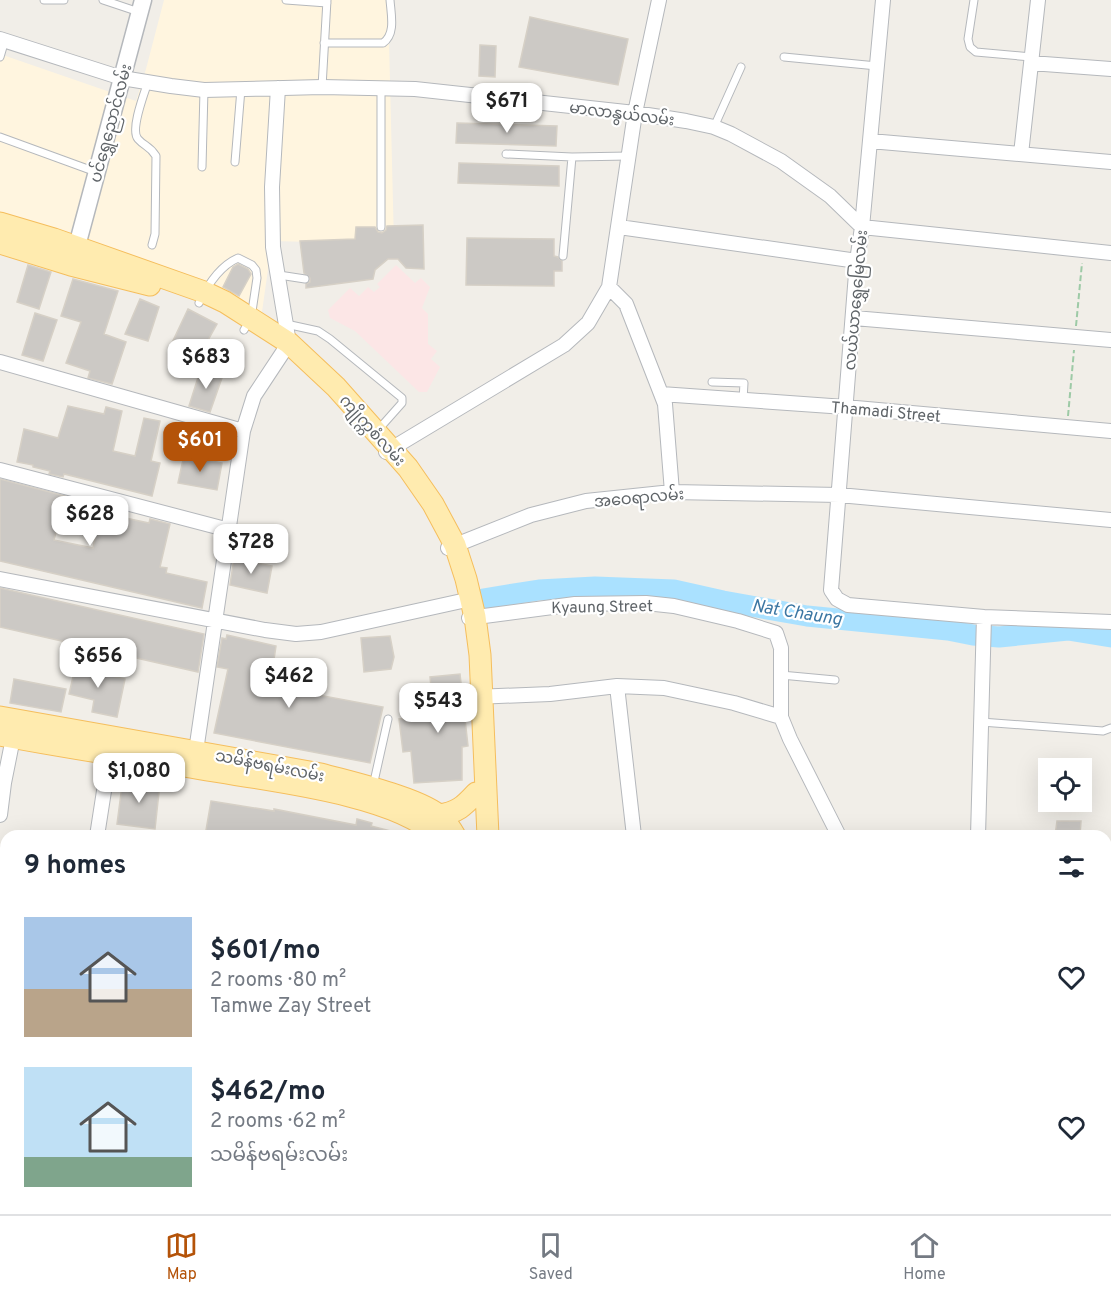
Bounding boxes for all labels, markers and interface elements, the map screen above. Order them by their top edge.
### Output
street label: ပင်ရွှေညောင်လမ်း [84,61,139,185]
pin: $671 [471,83,543,134]
text: $671 [485,89,529,115]
street label: မာလာနွယ်လမ်း [568,96,676,133]
street label: လယ်ယာရွှေမြေလမ်း [838,229,875,371]
pin: $683 [170,339,242,390]
text: $683 [182,345,230,371]
street label: ကျိုက္ကစံလမ်း [333,389,411,473]
street label: Thamadi Street [830,398,942,428]
pin: $601 [164,422,236,473]
text: $601 [177,428,223,454]
street label: အဝေရာလမ်း [593,482,685,515]
pin: $628 [54,496,126,547]
text: $628 [65,502,115,528]
pin: $728 [215,524,287,575]
text: $728 [227,530,275,556]
water label: Nat Chaung [750,595,844,632]
street label: Kyaung Street [551,597,653,619]
pin: $656 [62,638,134,689]
text: $656 [74,644,122,670]
pin: $462 [253,658,325,709]
text: $462 [264,664,314,690]
pin: $543 [402,683,474,734]
text: $543 [413,689,463,715]
street label: သမိန်ဗရမ်းလမ်း [213,744,326,789]
pin: $1,080 [90,753,188,804]
map controls [1038,758,1092,812]
button: locate [1038,758,1092,812]
text: $1,080 [107,759,171,785]
text: 9 homes [24,850,126,883]
icon: filters [1055,850,1088,883]
text: $601/mo [210,935,320,968]
icon: home [72,941,144,1013]
icon: heart [1055,961,1088,994]
text: 2 rooms · 80 m² [210,968,346,994]
text: Tamwe Zay Street [210,994,371,1020]
text: $462/mo [210,1076,326,1109]
icon: home [72,1091,144,1163]
text: 2 rooms · 62 m² [210,1109,346,1135]
icon: heart [1055,1111,1088,1144]
text: သမိန်ဗရမ်းလမ်း [210,1143,348,1169]
tab: Map [165,1229,198,1285]
tab: Saved [529,1229,573,1285]
tab: Home [903,1229,946,1285]

